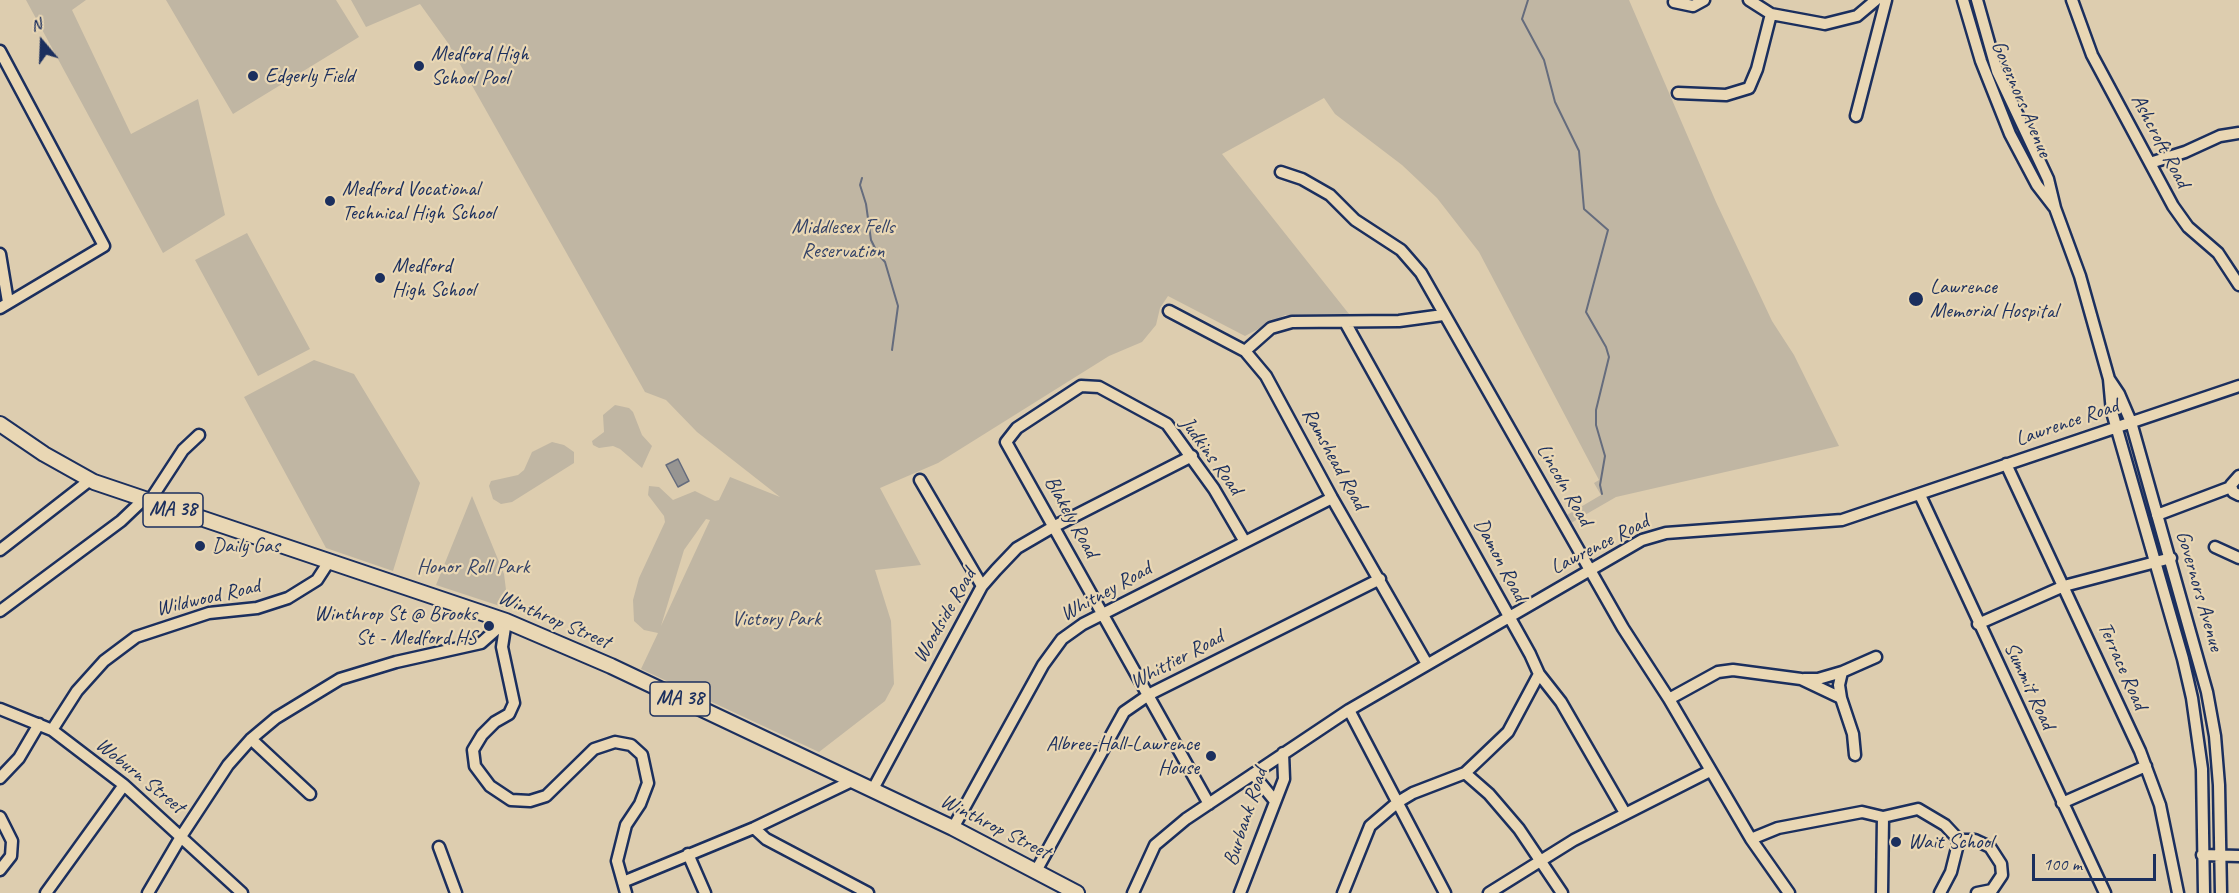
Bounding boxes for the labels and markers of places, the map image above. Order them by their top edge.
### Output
place label: Medford High School Pool [431,41,529,91]
marker: Medford High School Pool [412,59,426,73]
place label: Edgerly Field [265,63,354,89]
marker: Edgerly Field [246,69,260,83]
place label: Medford Vocational Technical High School [342,176,495,226]
marker: Medford Vocational Technical High School [323,194,337,208]
place label: Medford High School [392,253,475,303]
marker: Medford High School [373,271,387,285]
place label: Lawrence Memorial Hospital [1930,274,2058,324]
marker: Lawrence Memorial Hospital [1907,290,1925,308]
place label: Daily Gas [212,533,280,559]
marker: Daily Gas [193,539,207,553]
place label: Winthrop St @ Brooks St - Medford HS [314,601,477,651]
marker: Winthrop St @ Brooks St - Medford HS [482,619,496,633]
place label: Albree-Hall-Lawrence House [1046,731,1199,781]
marker: Albree-Hall-Lawrence House [1204,749,1218,763]
place label: Wait School [1908,829,1993,855]
marker: Wait School [1889,835,1903,849]

